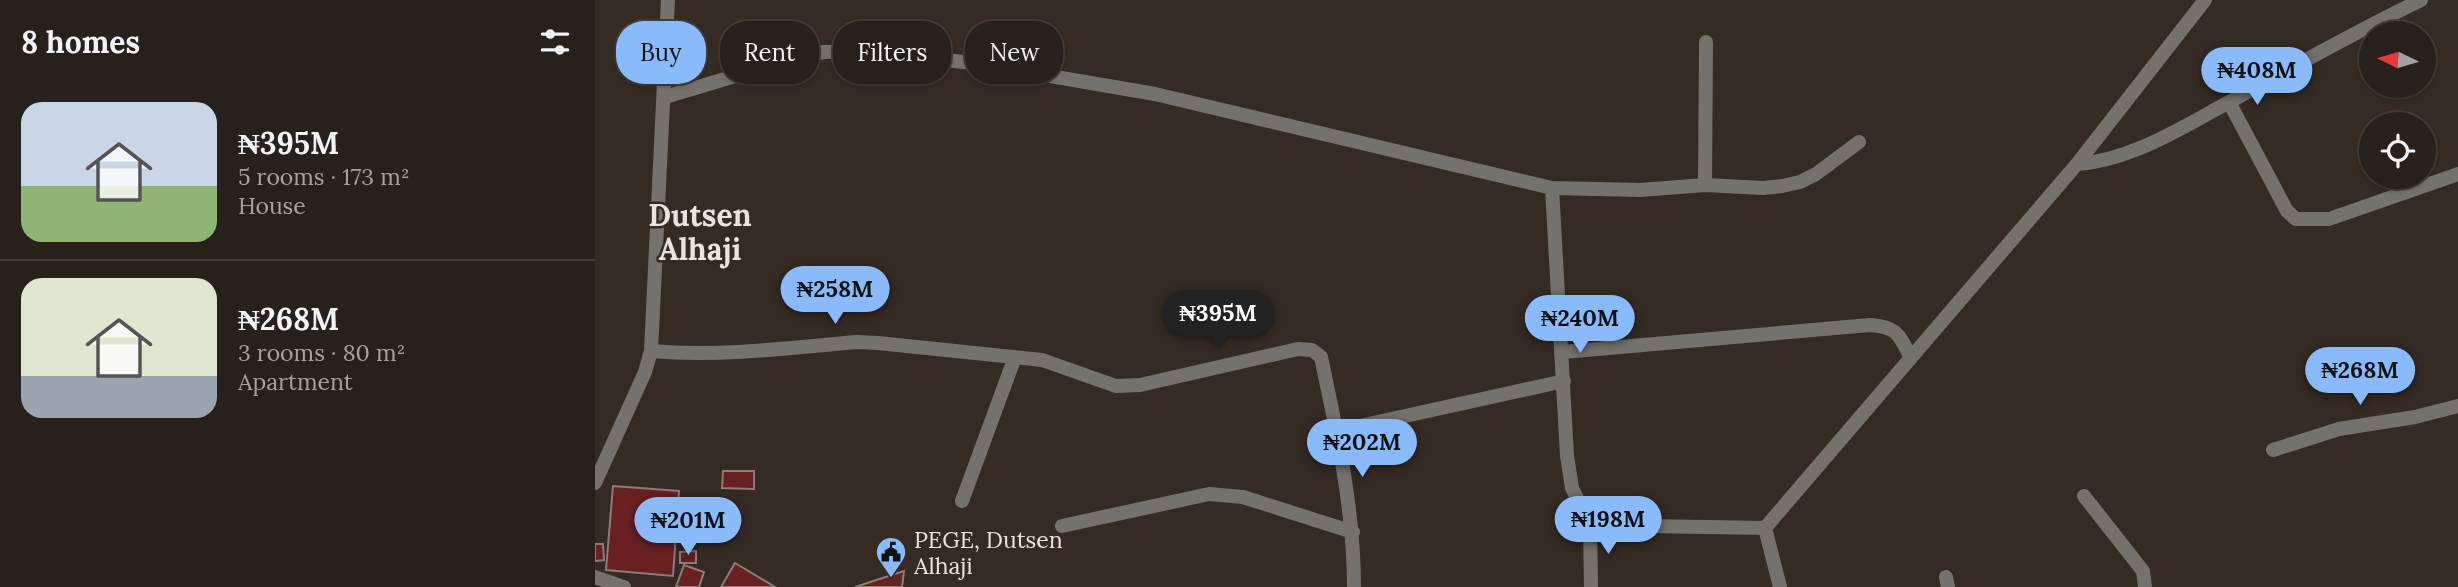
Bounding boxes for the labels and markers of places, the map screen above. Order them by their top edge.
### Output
pin: ₦408M [2208,48,2306,107]
pin: ₦258M [786,266,884,326]
pin: ₦395M [1169,290,1267,350]
pin: ₦240M [1531,296,1629,355]
pin: ₦268M [2311,348,2409,407]
pin: ₦202M [1313,420,1411,479]
pin: ₦198M [1559,496,1657,556]
pin: ₦201M [639,498,737,557]
place label: PEGE, Dutsen Alhaji [913,525,1063,580]
public building icon: PEGE, Dutsen Alhaji [874,535,908,579]

